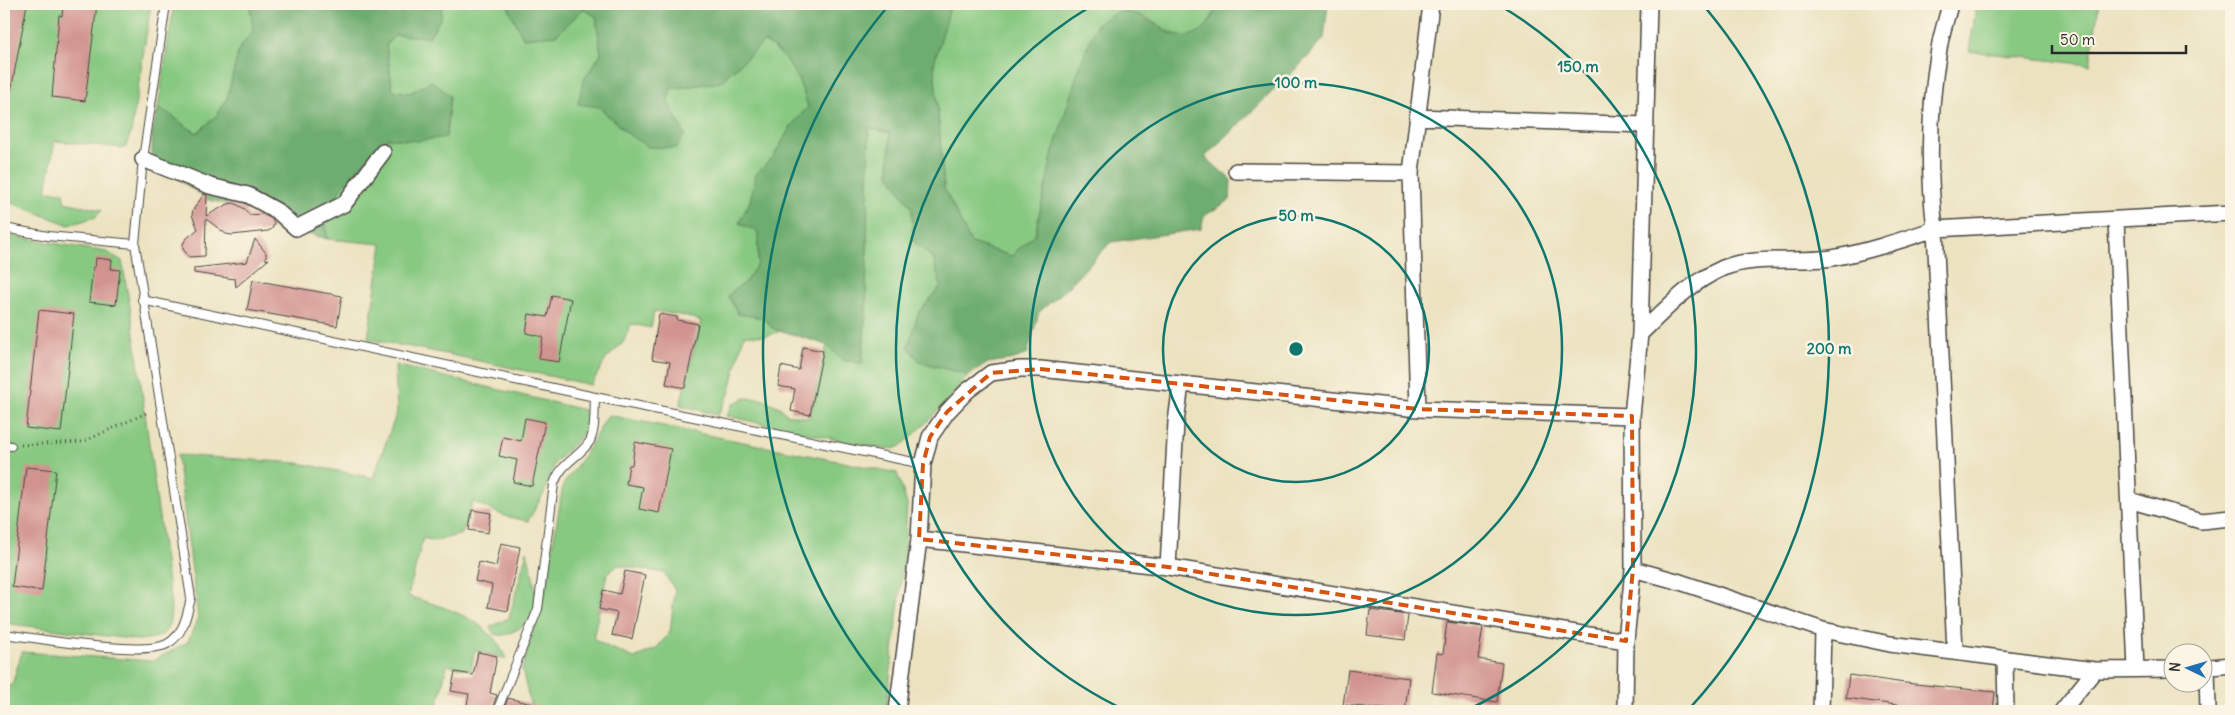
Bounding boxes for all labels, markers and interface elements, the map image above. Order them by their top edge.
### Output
scale bar [2052,22,2186,54]
text: 50 m [2060,30,2095,49]
text: 150 m [1557,57,1599,76]
text: 100 m [1275,73,1317,92]
text: 50 m [1278,206,1314,225]
text: 200 m [1807,339,1851,358]
centre of rings [1287,340,1305,358]
north arrow [2162,642,2212,692]
text: N [2166,661,2184,672]

